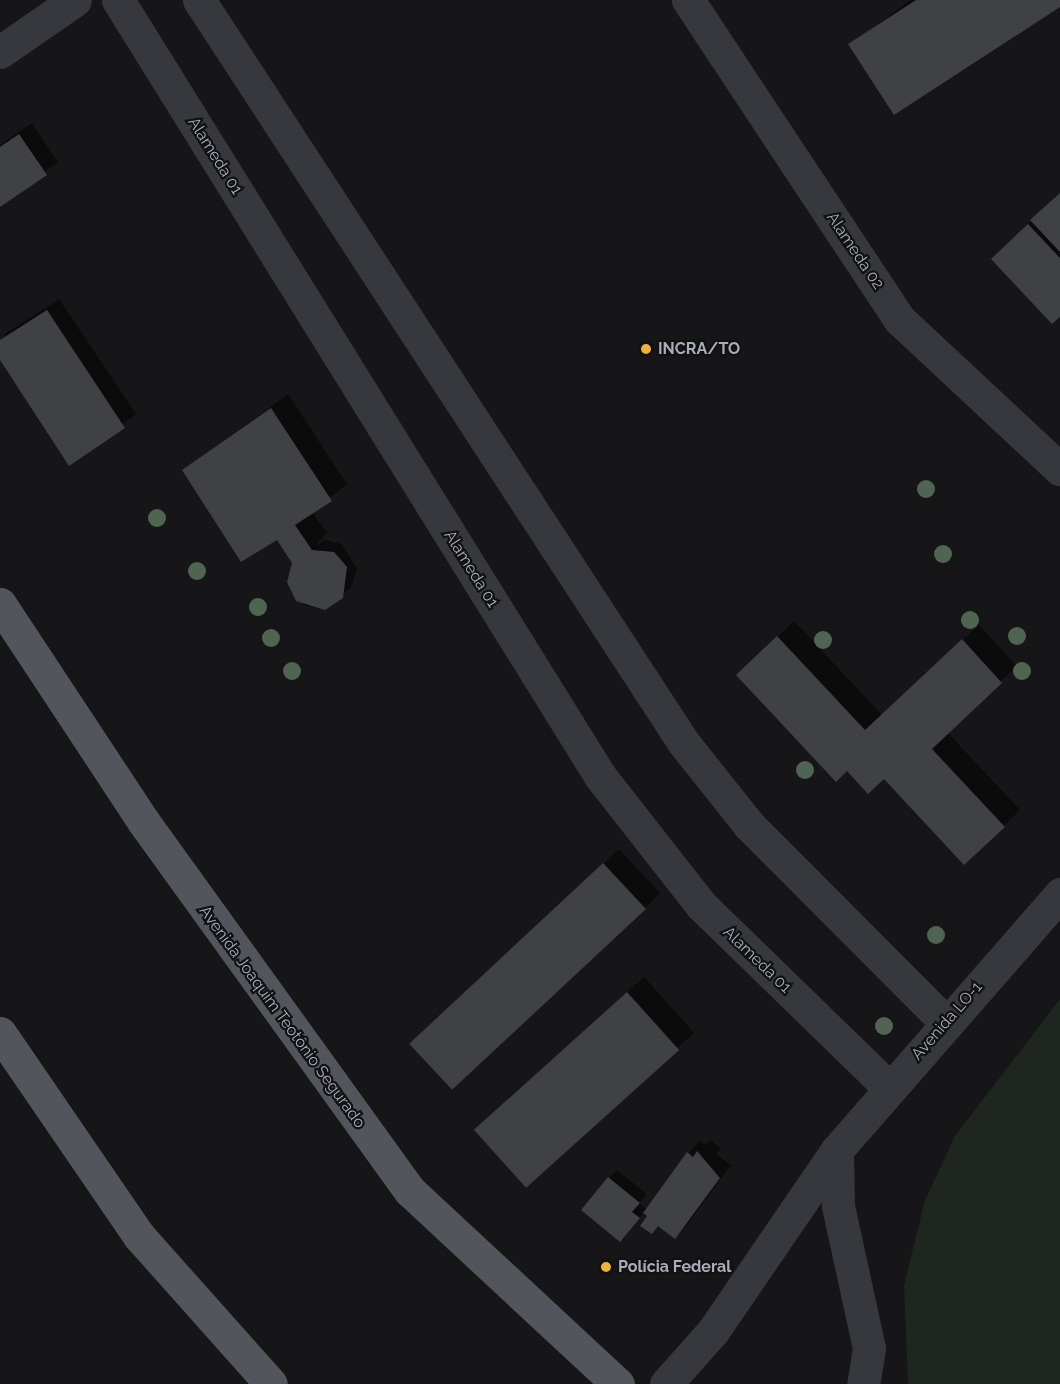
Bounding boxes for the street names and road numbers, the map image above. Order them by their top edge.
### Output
street label: Alameda 01 [184,114,246,198]
street label: Alameda 02 [822,209,888,293]
street label: Alameda 01 [440,527,502,611]
street label: Avenida Joaquim Teotônio Segurado [195,902,369,1132]
street label: Alameda 01 [719,923,795,997]
street label: Avenida LO-1 [908,978,986,1064]

